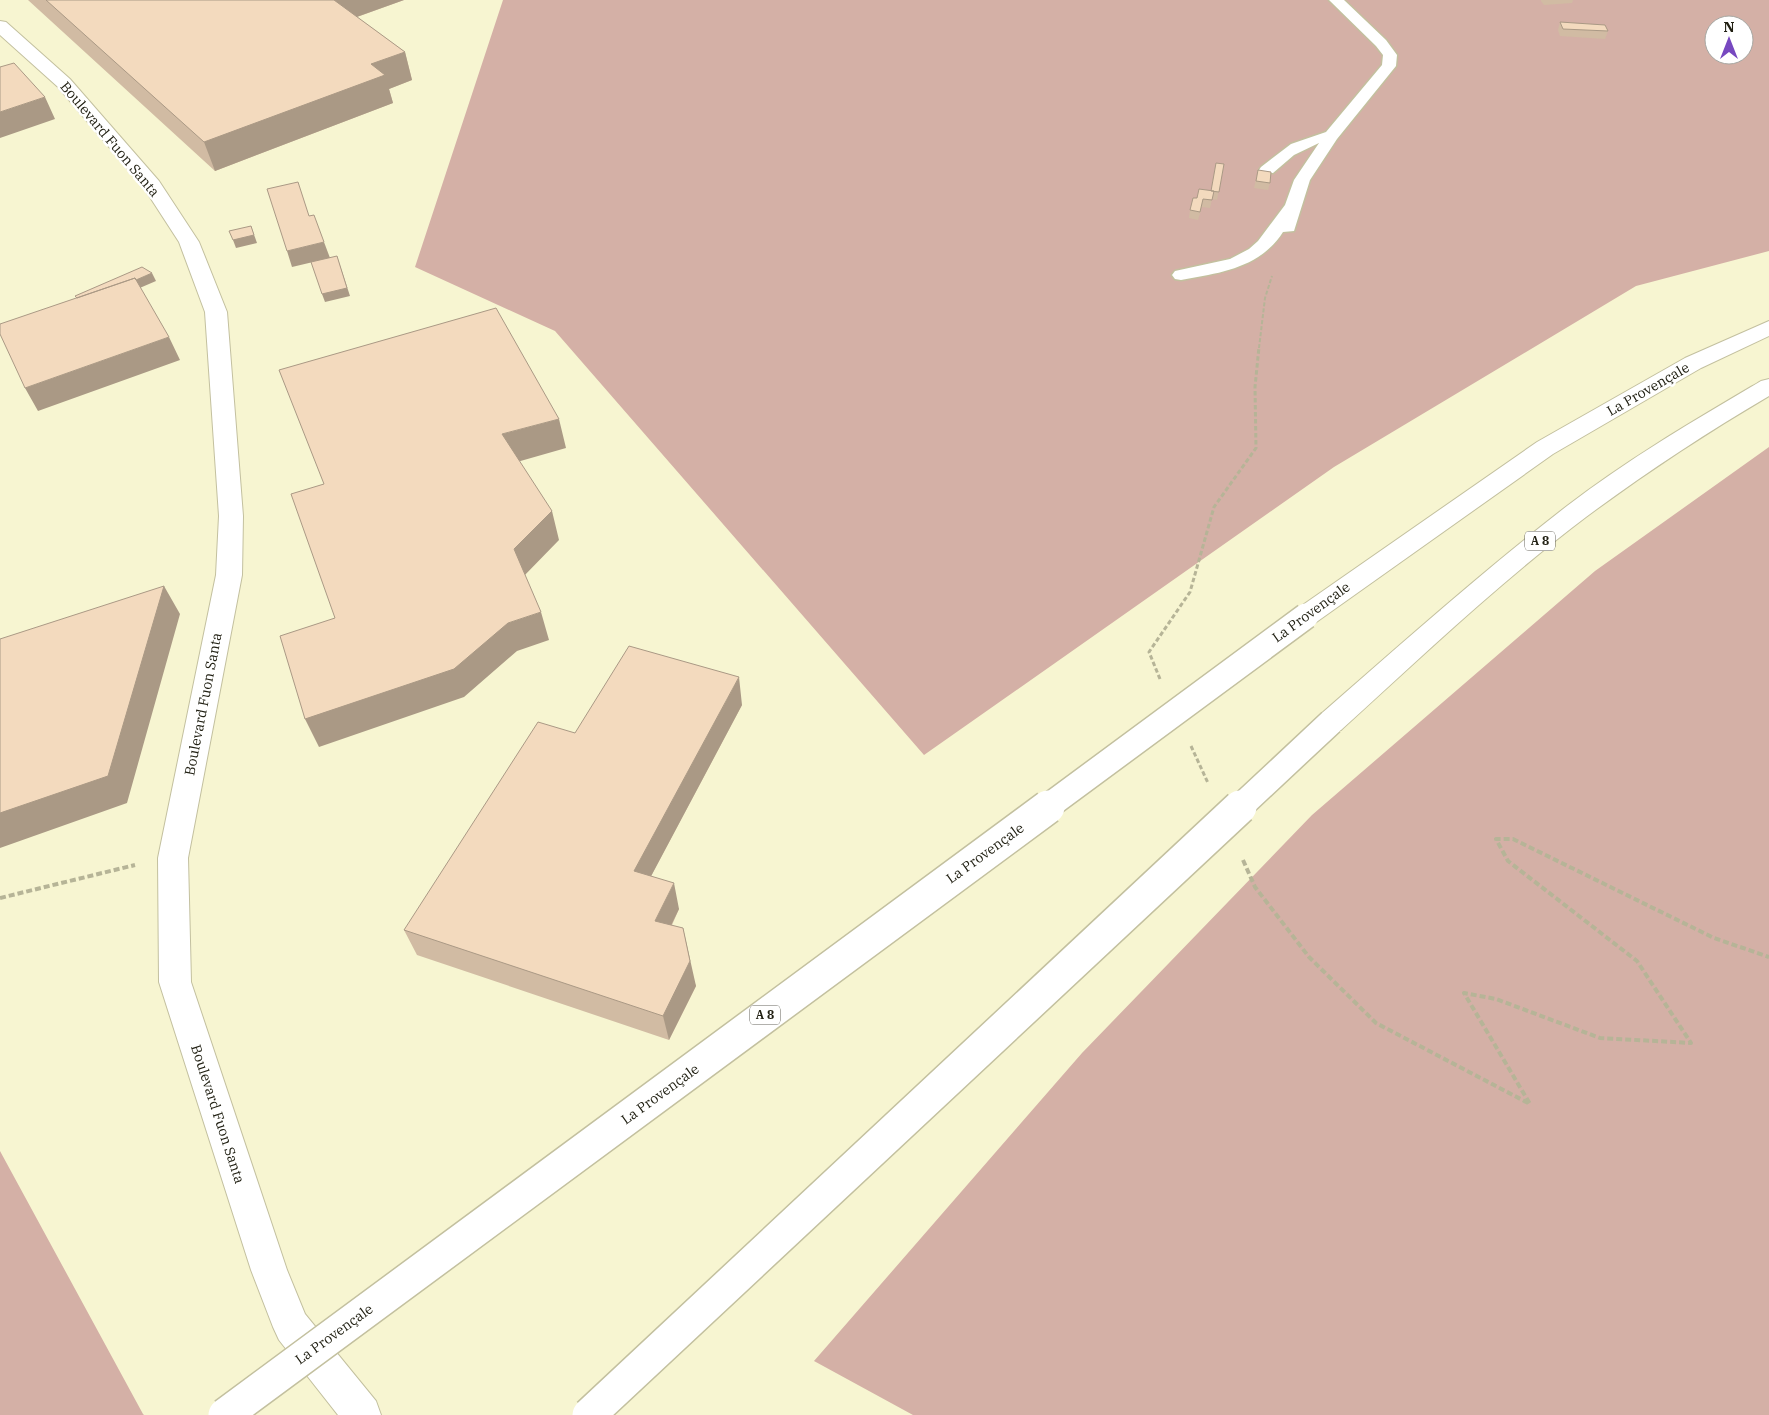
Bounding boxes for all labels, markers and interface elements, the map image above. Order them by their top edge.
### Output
north arrow [1704,15,1754,65]
text: N [1723,18,1735,36]
street label: Boulevard Fuon Santa [56,78,164,201]
street label: La Provençale [1604,358,1692,420]
road number: A 8 [1525,532,1555,550]
street label: La Provençale [1268,578,1354,646]
street label: Boulevard Fuon Santa [180,631,226,777]
street label: La Provençale [942,819,1028,887]
road number: A 8 [750,1006,780,1024]
street label: Boulevard Fuon Santa [187,1042,249,1186]
street label: La Provençale [617,1060,703,1128]
street label: La Provençale [291,1300,377,1368]

